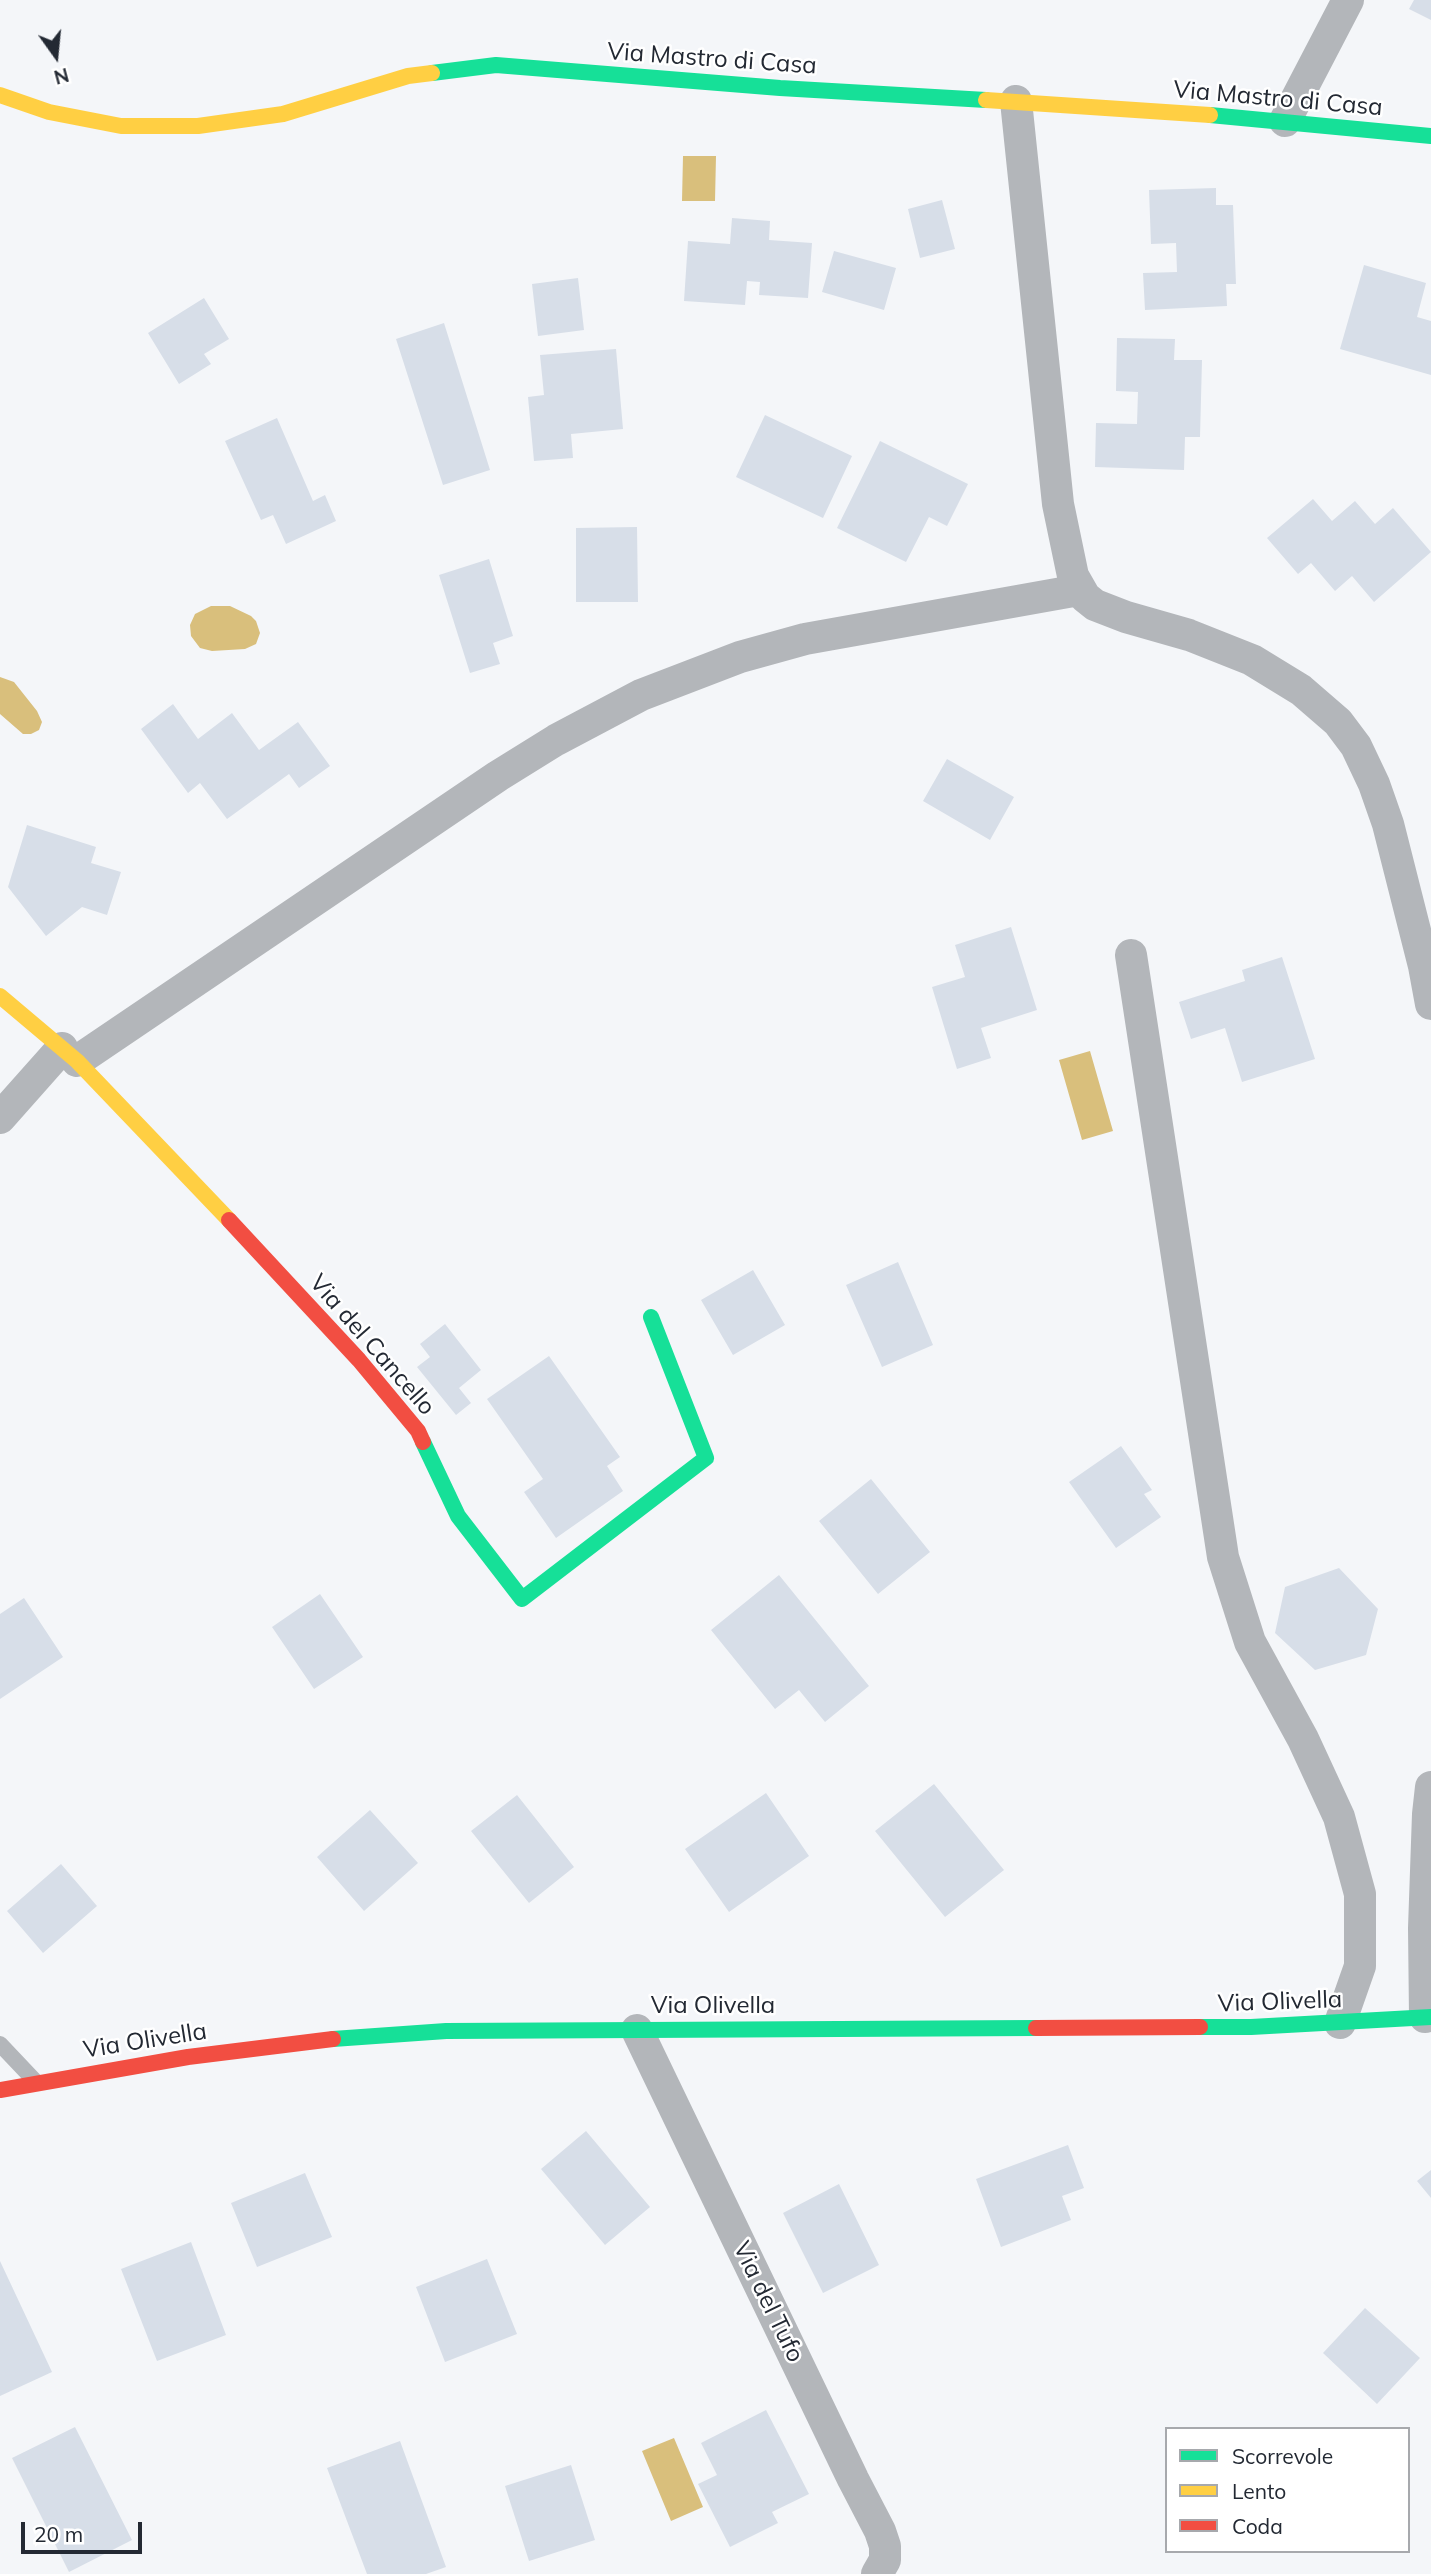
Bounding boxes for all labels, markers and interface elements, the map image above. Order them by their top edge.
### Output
north arrow [21,21,91,91]
street label: Via Mastro di Casa [606,37,818,81]
text: N [51,63,71,90]
street label: Via Mastro di Casa [1172,76,1384,122]
street label: Via del Cancello [303,1269,441,1421]
street label: Via Olivella [1217,1985,1343,2019]
street label: Via Olivella [651,1992,775,2020]
street label: Via Olivella [81,2017,209,2065]
street label: Via del Tufo [726,2237,810,2367]
legend [1165,2427,1410,2553]
text: Scorrevole [1232,2443,1333,2469]
text: Lento [1232,2478,1286,2504]
scale bar [24,2508,145,2552]
text: Coda [1232,2513,1283,2539]
text: 20 m [34,2521,83,2547]

